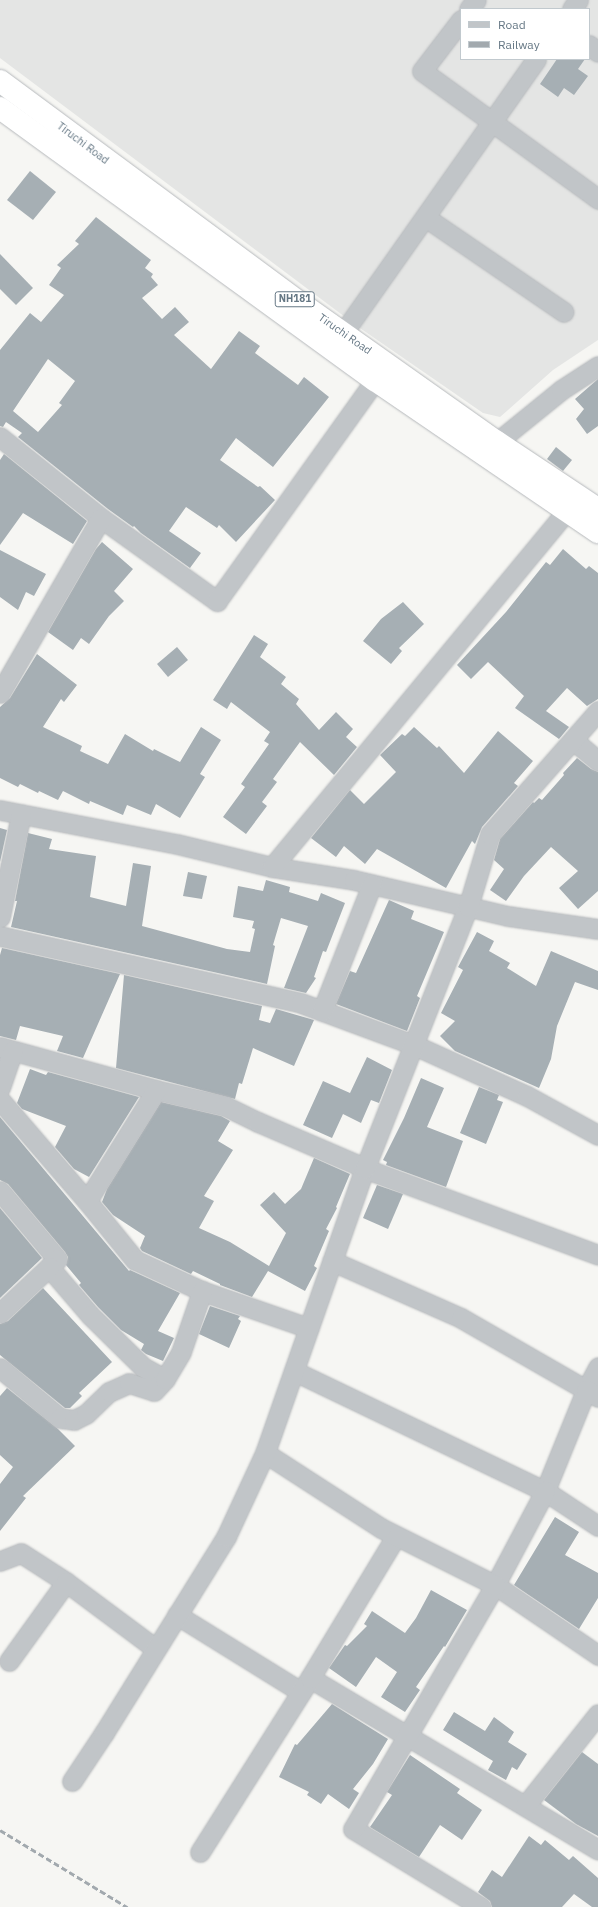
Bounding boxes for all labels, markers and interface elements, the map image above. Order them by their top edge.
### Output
legend [460,8,590,60]
text: Road [498,17,526,32]
text: Railway [498,37,540,52]
street label: Tiruchi Road [54,119,112,167]
road number: NH181 [274,291,316,307]
street label: Tiruchi Road [316,311,374,357]

